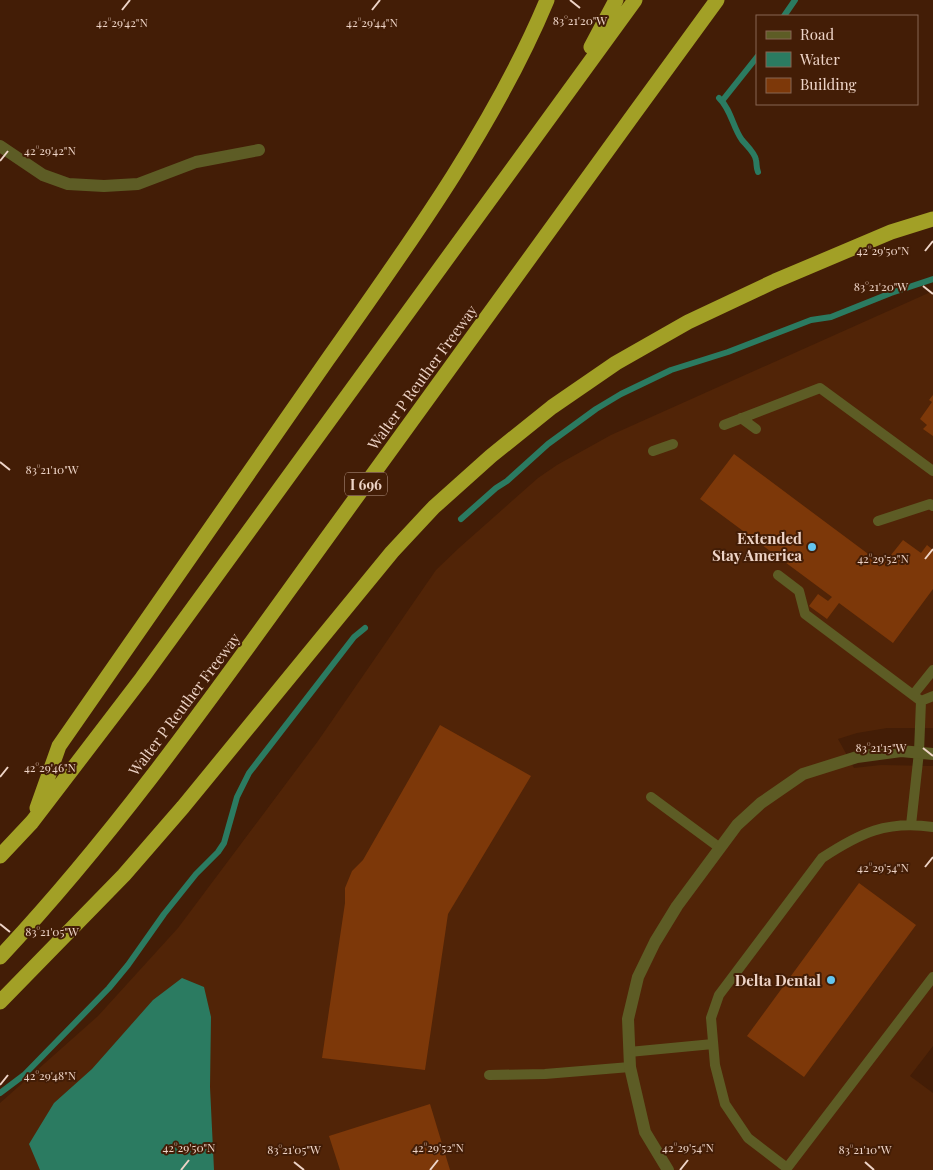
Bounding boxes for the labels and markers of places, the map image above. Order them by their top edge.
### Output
place label: Extended Stay America [712,528,802,565]
marker: Extended Stay America [806,541,818,553]
place label: Delta Dental [735,970,821,990]
marker: Delta Dental [825,974,837,986]

